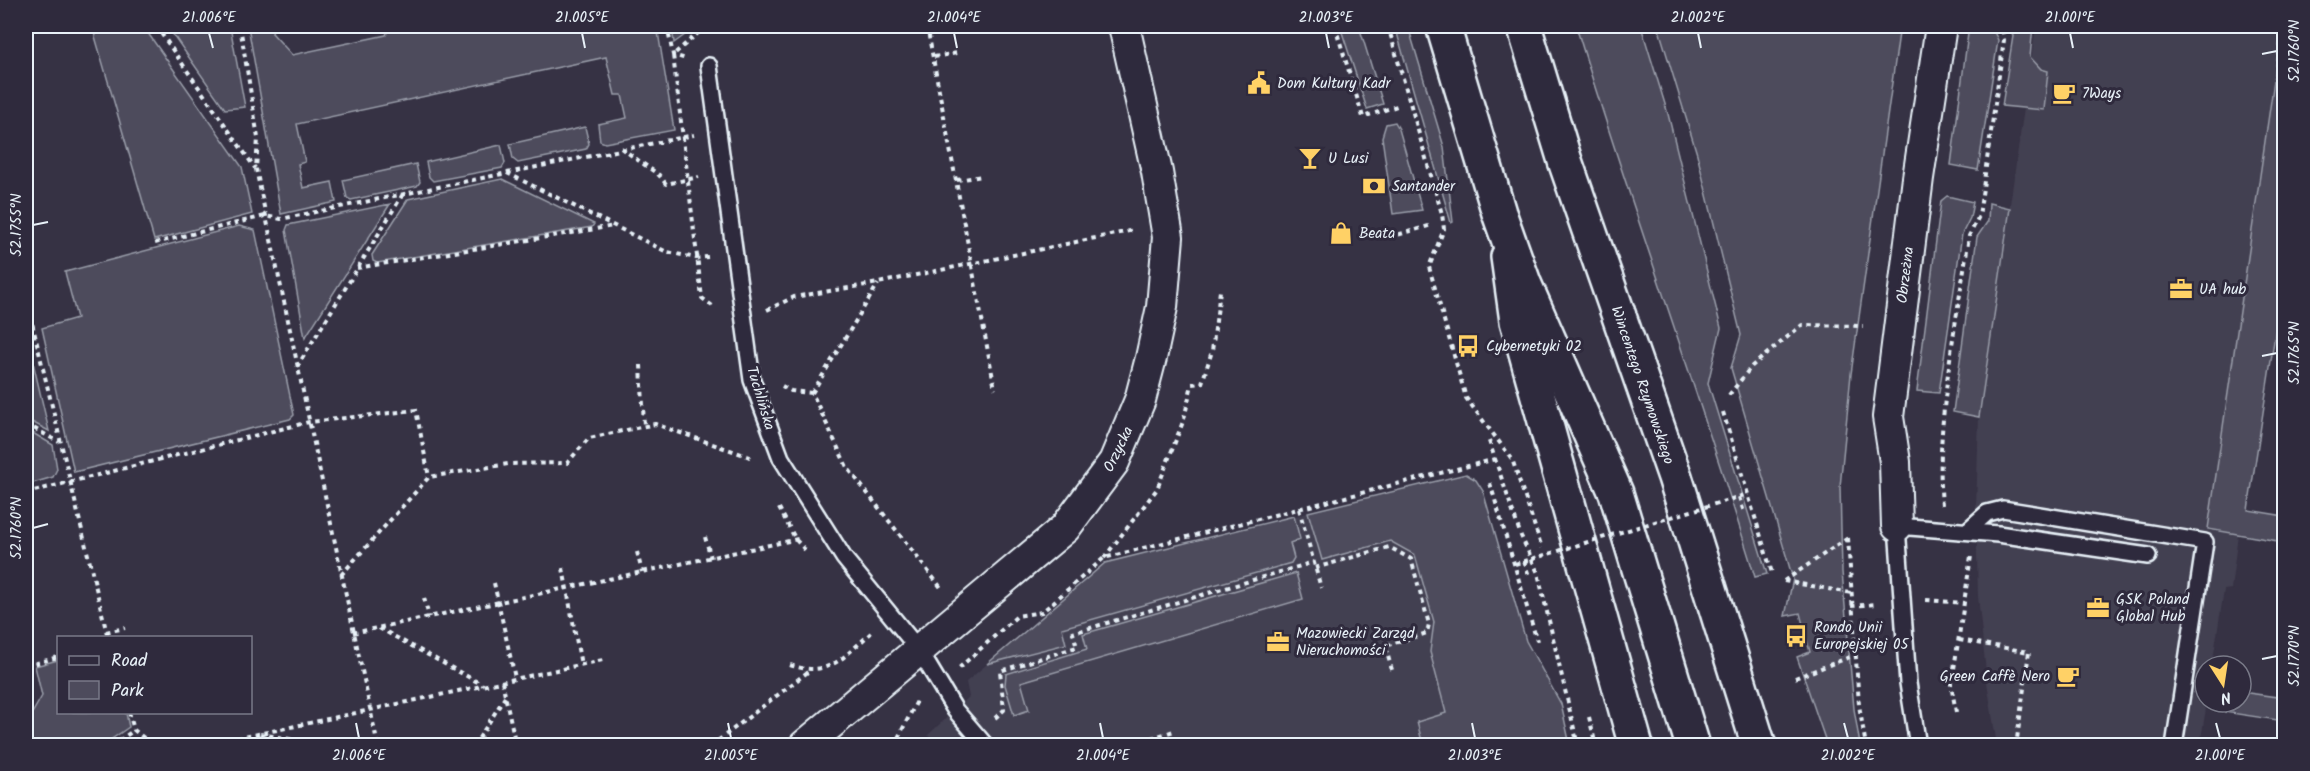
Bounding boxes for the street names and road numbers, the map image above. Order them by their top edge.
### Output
street label: Obrzeżna [1891,245,1921,305]
street label: Wincentego Rzymowskiego [1604,303,1681,468]
street label: Tuchlińska [739,363,781,433]
street label: Orzycka [1097,422,1140,477]

